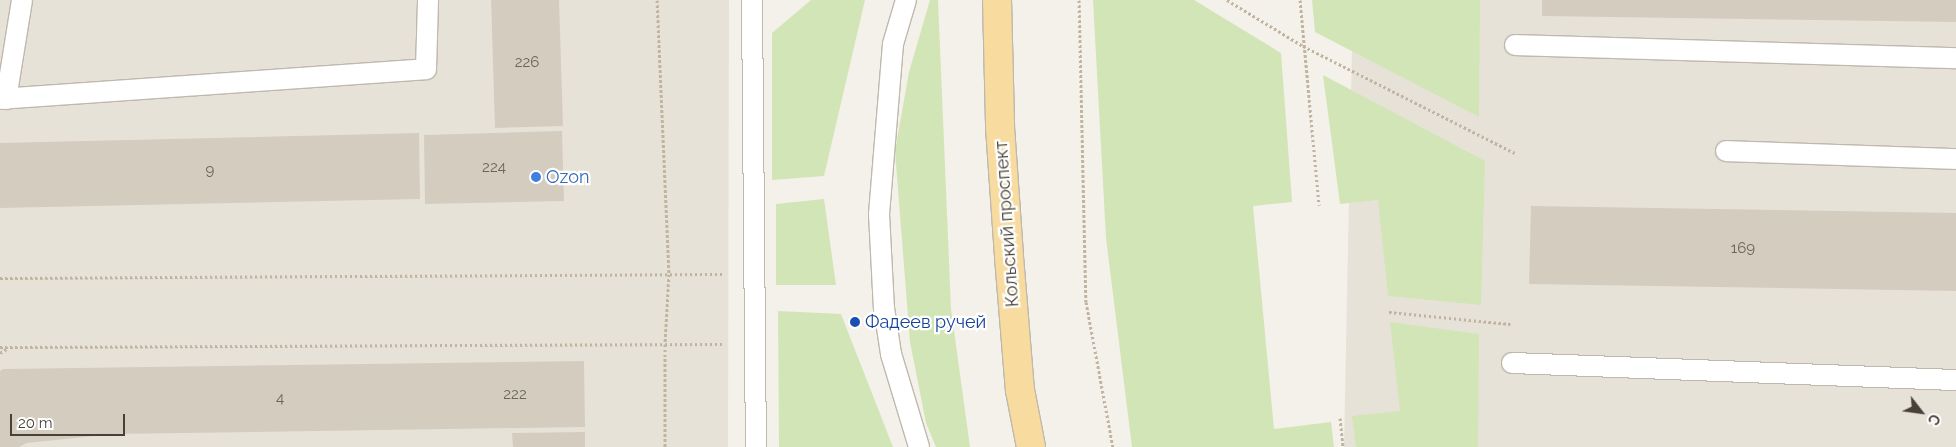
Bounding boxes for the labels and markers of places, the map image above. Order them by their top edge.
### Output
place label: Ozon [546,166,589,188]
marker: Ozon [530,171,542,183]
place label: Фадеев ручей [865,311,986,333]
marker: Фадеев ручей [849,316,861,328]

